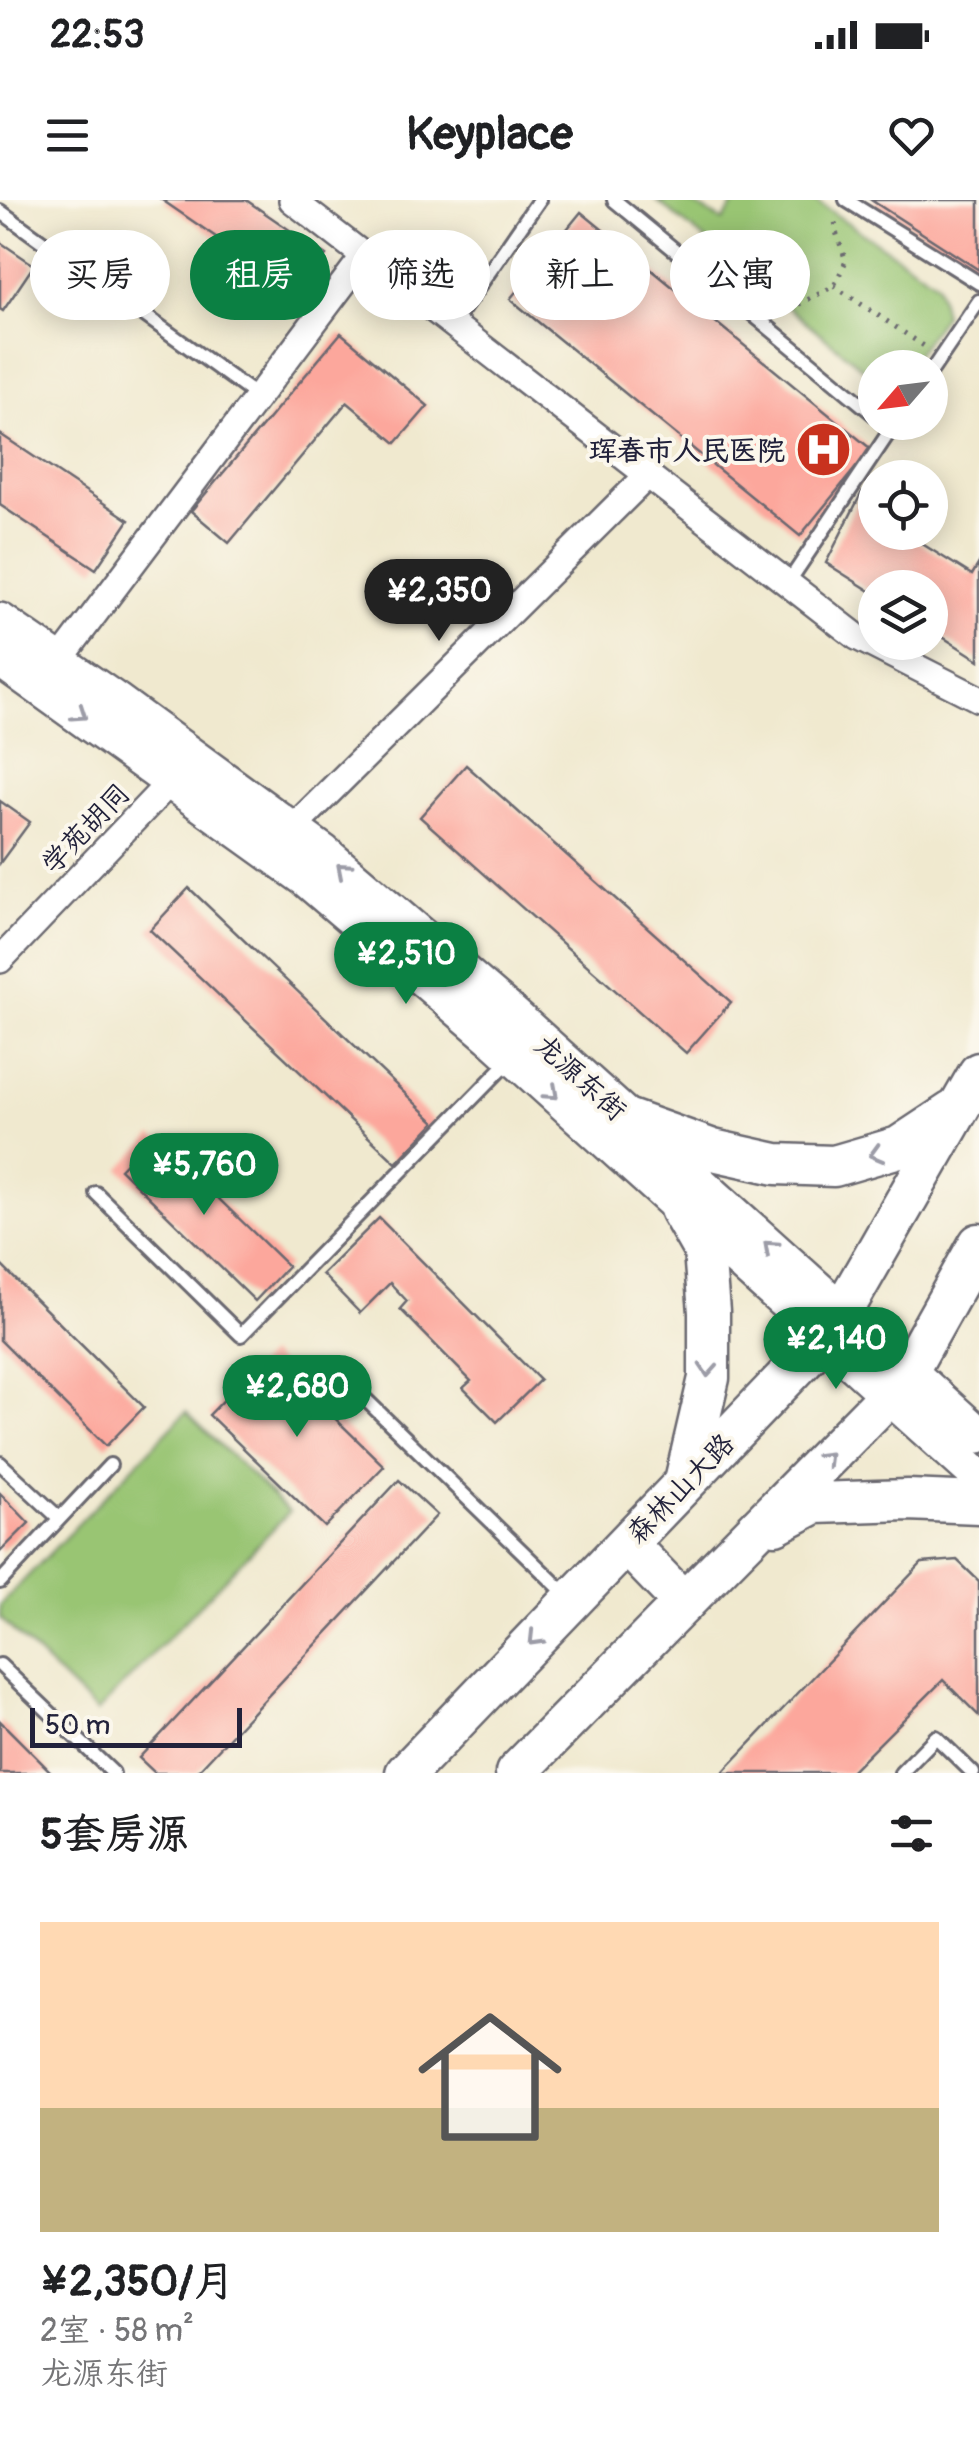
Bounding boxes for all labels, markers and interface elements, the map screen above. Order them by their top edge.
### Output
text: 22:53 [50,11,144,59]
text: Keyplace [406,107,573,163]
icon: menu [40,108,95,163]
icon: heart [884,108,939,163]
chip: 买房 [30,230,170,320]
chip: 租房 [190,230,330,320]
chip: 筛选 [350,230,490,320]
chip: 新上 [510,230,650,320]
chip: 公寓 [670,230,810,320]
north arrow [858,350,948,440]
map controls [858,350,948,660]
hospital icon: 珲春市人民医院 [794,420,854,480]
place label: 珲春市人民医院 [589,434,785,469]
button: locate [858,460,948,550]
pin: ¥2,350 [358,559,520,644]
button: layers [858,570,948,660]
text: ¥2,350 [386,571,492,611]
one-way arrow [69,702,88,720]
street label: 学苑胡同 [35,777,138,881]
one-way arrow [336,863,355,881]
pin: ¥2,510 [325,922,487,1007]
text: ¥2,510 [356,934,456,974]
street label: 龙源东街 [527,1028,633,1129]
one-way arrow [540,1081,559,1099]
pin: ¥5,760 [123,1133,285,1218]
one-way arrow [868,1142,885,1163]
text: ¥5,760 [151,1145,257,1185]
one-way arrow [763,1241,782,1259]
pin: ¥2,140 [755,1307,917,1392]
text: ¥2,140 [785,1319,887,1359]
pin: ¥2,680 [216,1355,378,1440]
one-way arrow [698,1362,719,1378]
text: ¥2,680 [245,1367,349,1407]
street label: 森林山大路 [620,1427,742,1552]
one-way arrow [814,1452,832,1470]
one-way arrow [529,1627,547,1646]
scale bar [30,1703,242,1748]
text: 50 m [45,1708,110,1743]
icon: filters [884,1806,939,1861]
text: 5套房源 [40,1809,189,1861]
icon: home [400,1987,580,2167]
text: ¥2,350/月 [40,2256,235,2308]
text: 2室 · 58 m² [40,2311,194,2351]
text: 龙源东街 [40,2354,168,2394]

